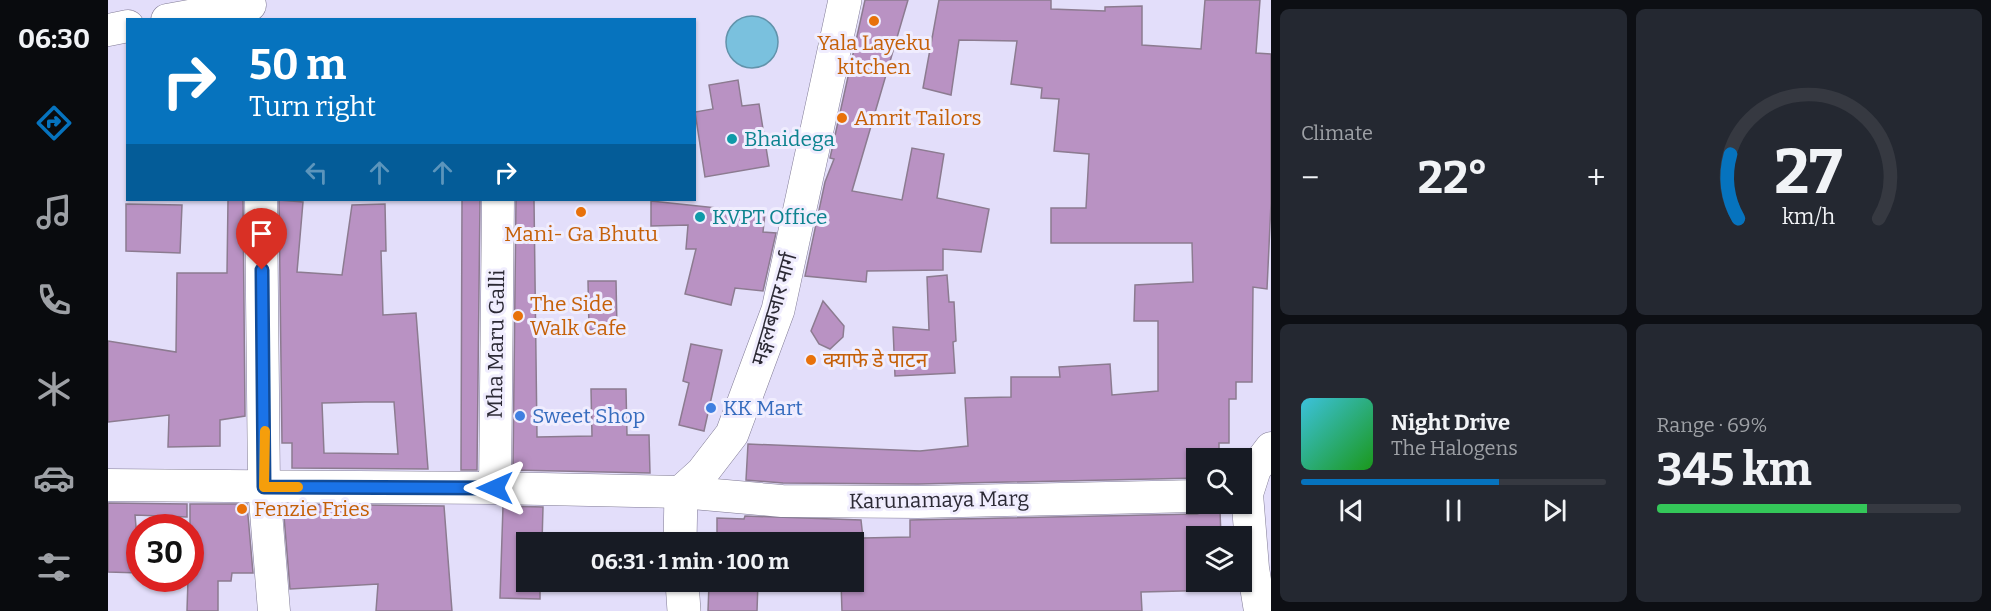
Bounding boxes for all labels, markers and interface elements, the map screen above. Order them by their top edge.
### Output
marker: Yala Layeku kitchen [867,14,881,28]
text: 06:30 [18,23,90,55]
place label: Yala Layeku kitchen [817,30,931,80]
text: 50 m [249,40,346,90]
icon: right [150,42,228,120]
text: Turn right [249,91,376,123]
icon: directions [33,102,75,144]
place label: Amrit Tailors [854,105,982,131]
marker: Amrit Tailors [835,111,849,125]
text: Climate [1301,121,1373,145]
place label: Bhaidega [744,126,836,152]
marker: Bhaidega [725,132,739,146]
text: 27 [1775,135,1843,210]
text: 22° [1418,151,1488,205]
icon: left [300,156,333,189]
icon: ahead [363,156,396,189]
icon: ahead [426,156,459,189]
icon: right [489,156,522,189]
text: − [1301,158,1319,198]
text: + [1587,158,1605,198]
icon: music [33,191,75,233]
place label: KVPT Office [712,204,828,230]
text: km/h [1782,204,1835,230]
marker: Mani- Ga Bhutu [574,205,588,219]
pin [236,208,287,270]
marker: KVPT Office [693,210,707,224]
icon: arrive [245,217,278,250]
place label: Mani- Ga Bhutu [504,221,658,247]
street label: मङ्गलबजार मार्ग [746,249,803,368]
street label: Mha Maru Galli [482,269,510,419]
icon: phone [33,279,75,321]
place label: The Side Walk Cafe [530,291,627,341]
marker: The Side Walk Cafe [511,309,525,323]
place label: क्याफे डे पाटन [823,347,928,373]
marker: क्याफे डे पाटन [804,353,818,367]
icon: climate [33,368,75,410]
place label: KK Mart [723,395,803,421]
marker: KK Mart [704,401,718,415]
place label: Sweet Shop [532,403,645,429]
marker: Sweet Shop [513,409,527,423]
text: Night Drive [1391,409,1510,436]
text: Range · 69% [1657,413,1767,437]
text: The Halogens [1391,436,1518,460]
text: 345 km [1657,443,1812,497]
map controls [1186,448,1252,592]
button: search [1186,448,1252,514]
position arrow [463,456,527,520]
icon: car [33,457,75,499]
street label: Karunamaya Marg [849,485,1030,515]
icon: previous [1335,494,1368,527]
icon: pause [1437,494,1470,527]
icon: next [1538,494,1571,527]
place label: Fenzie Fries [254,496,370,522]
marker: Fenzie Fries [235,502,249,516]
speed limit sign: 30 [126,514,204,592]
button: layers [1186,526,1252,592]
icon: filters [33,546,75,588]
text: 06:31 · 1 min · 100 m [591,548,789,575]

